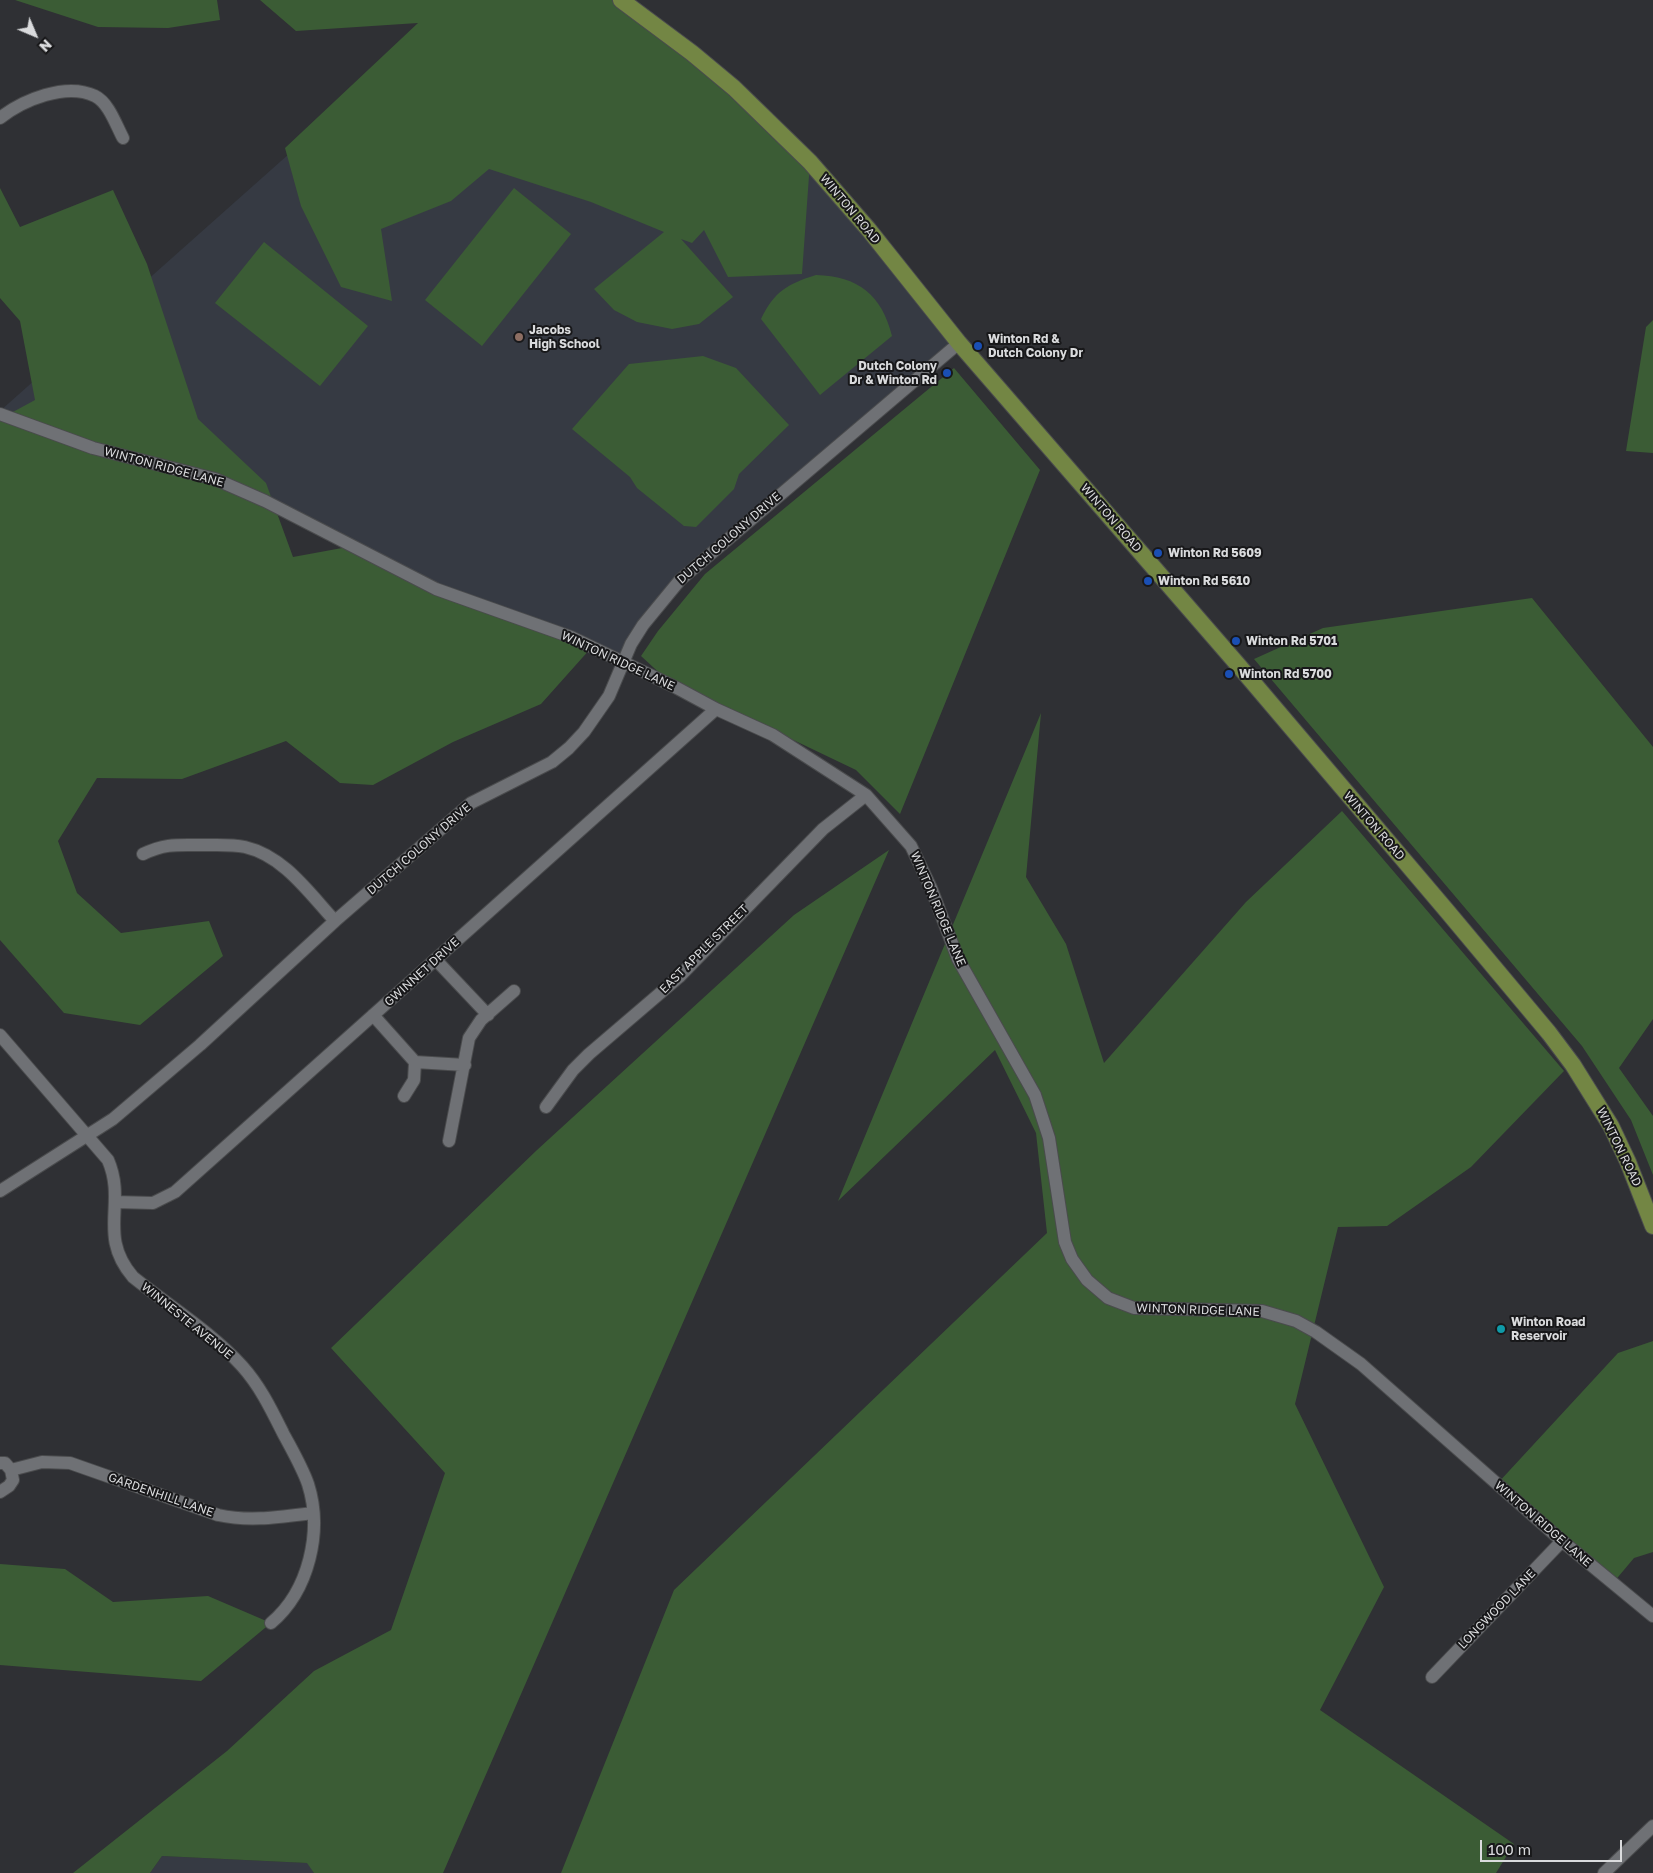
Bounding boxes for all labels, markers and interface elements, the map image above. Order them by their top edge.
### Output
north arrow [10,10,60,60]
text: N [36,36,56,56]
street label: WINTON ROAD [817,171,883,247]
place label: Jacobs High School [529,323,600,351]
marker: Jacobs High School [513,331,525,343]
place label: Winton Rd & Dutch Colony Dr [988,332,1083,360]
marker: Winton Rd & Dutch Colony Dr [972,340,984,352]
place label: Dutch Colony Dr & Winton Rd [849,359,937,387]
marker: Dutch Colony Dr & Winton Rd [941,367,953,379]
street label: WINTON RIDGE LANE [103,444,225,490]
street label: WINTON ROAD [1077,481,1145,555]
street label: DUTCH COLONY DRIVE [674,489,784,587]
place label: Winton Rd 5609 [1168,546,1262,560]
marker: Winton Rd 5609 [1152,547,1164,559]
place label: Winton Rd 5610 [1158,574,1250,588]
marker: Winton Rd 5610 [1142,575,1154,587]
street label: WINTON RIDGE LANE [559,628,677,694]
place label: Winton Rd 5701 [1246,634,1337,648]
marker: Winton Rd 5701 [1230,635,1242,647]
place label: Winton Rd 5700 [1239,667,1332,681]
marker: Winton Rd 5700 [1223,668,1235,680]
street label: WINTON ROAD [1340,789,1408,863]
street label: DUTCH COLONY DRIVE [364,800,474,898]
street label: WINTON RIDGE LANE [907,849,969,969]
street label: EAST APPLE STREET [657,902,751,996]
street label: GWINNET DRIVE [382,935,462,1009]
street label: WINTON ROAD [1594,1105,1644,1189]
street label: WINNESTE AVENUE [138,1280,236,1362]
street label: WINTON RIDGE LANE [1136,1301,1260,1319]
place label: Winton Road Reservoir [1511,1315,1586,1343]
marker: Winton Road Reservoir [1495,1323,1507,1335]
street label: GARDENHILL LANE [106,1470,216,1520]
street label: WINTON RIDGE LANE [1492,1478,1594,1570]
street label: LONGWOOD LANE [1455,1566,1539,1652]
scale bar [1483,1830,1626,1862]
text: 100 m [1488,1840,1531,1858]

